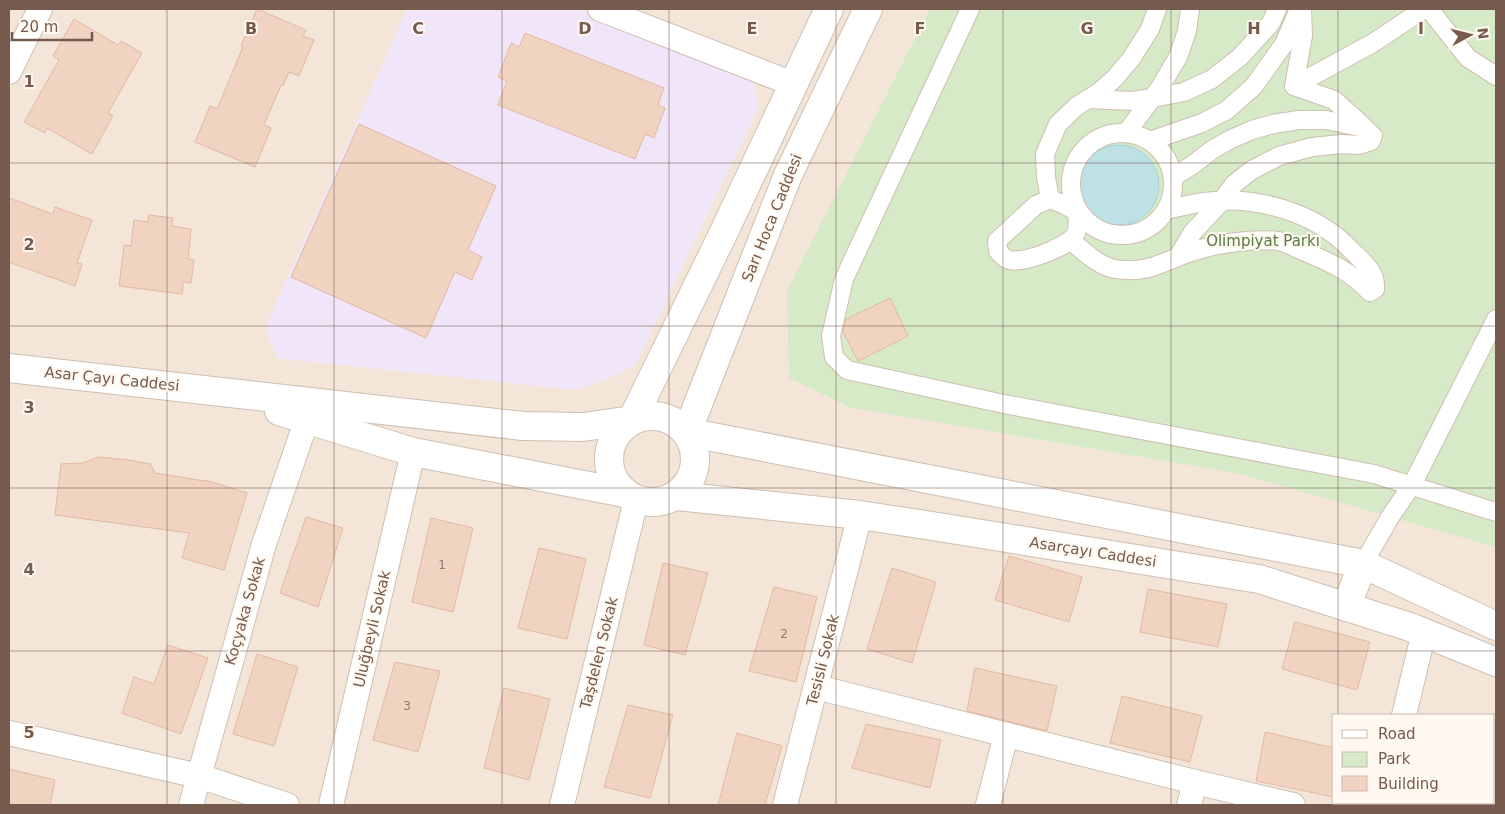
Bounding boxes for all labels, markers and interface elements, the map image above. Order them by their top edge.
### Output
scale bar [12,10,92,42]
north arrow [1445,10,1495,60]
text: 20 m [20,18,58,36]
text: B [245,19,257,38]
text: C [412,19,424,38]
text: D [578,19,592,38]
text: E [747,19,757,38]
text: F [915,19,925,38]
text: G [1080,19,1094,38]
text: H [1247,19,1261,38]
text: I [1418,19,1424,38]
text: N [1474,27,1492,40]
text: 1 [23,72,35,91]
street label: Sarı Hoca Caddesi [738,151,806,285]
park label: Olimpiyat Parkı [1206,232,1320,250]
text: 2 [23,235,35,254]
street label: Asar Çayı Caddesi [44,363,180,395]
text: 3 [23,398,35,417]
street label: Asarçayı Caddesi [1028,533,1158,571]
street label: Koçyaka Sokak [221,554,269,667]
house number: 1 [438,558,446,572]
text: 4 [23,560,35,579]
street label: Uluğbeyli Sokak [350,568,394,689]
street label: Taşdelen Sokak [576,595,622,712]
street label: Tesisli Sokak [803,612,843,709]
house number: 2 [780,627,788,641]
house number: 3 [403,699,411,713]
legend [1332,714,1495,804]
text: 5 [23,723,35,742]
text: Road [1378,725,1416,743]
text: Park [1378,750,1411,768]
text: Building [1378,775,1439,793]

